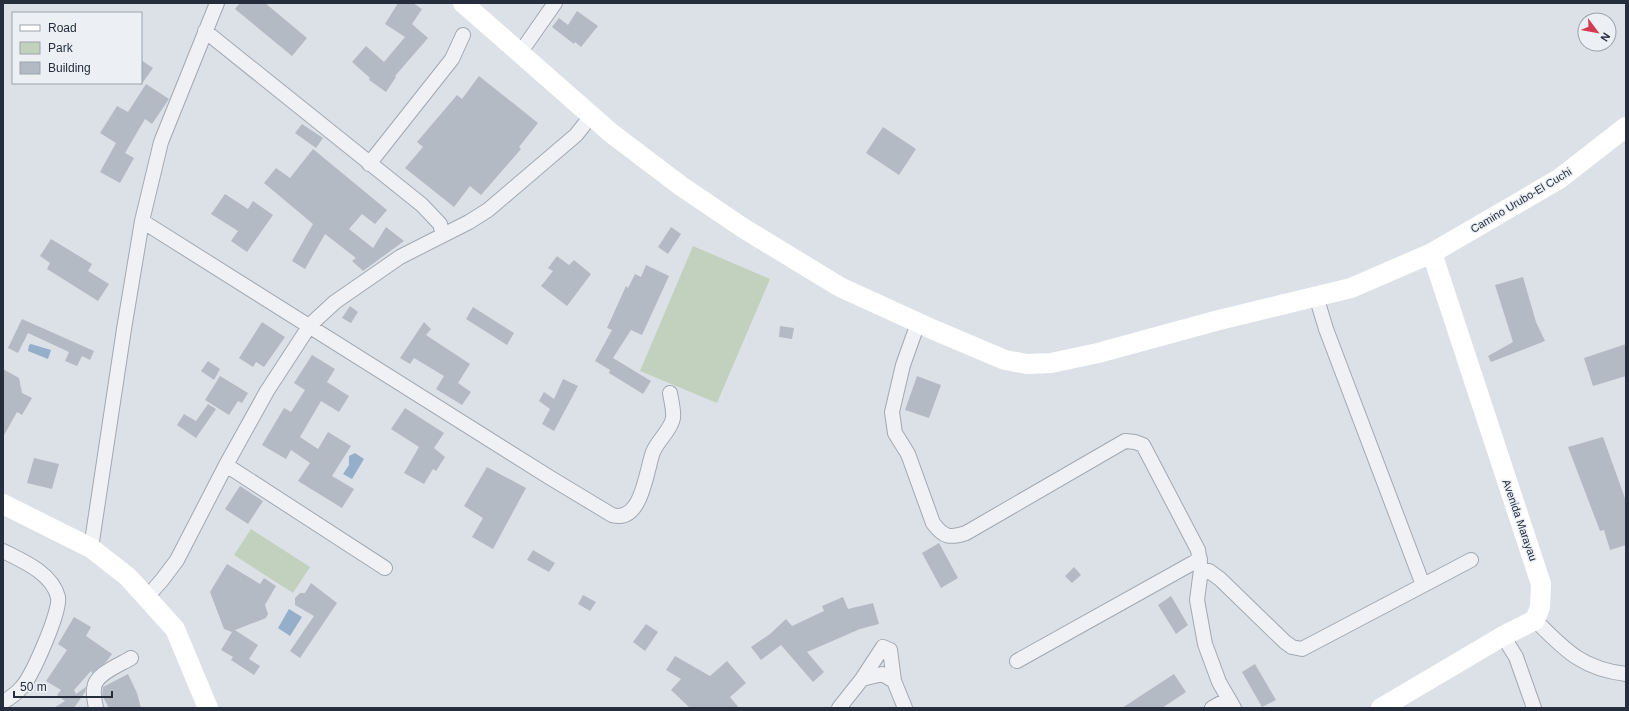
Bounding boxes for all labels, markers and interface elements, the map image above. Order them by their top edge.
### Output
legend [12,12,142,84]
north arrow [1577,12,1617,52]
text: Road [48,21,77,35]
text: N [1598,31,1613,44]
text: Park [48,41,74,55]
text: Building [48,61,91,75]
street label: Camino Urubo-El Cuchi [1468,165,1574,235]
street label: Avenida Marayau [1500,478,1540,562]
scale bar [14,673,112,699]
text: 50 m [20,680,47,694]

